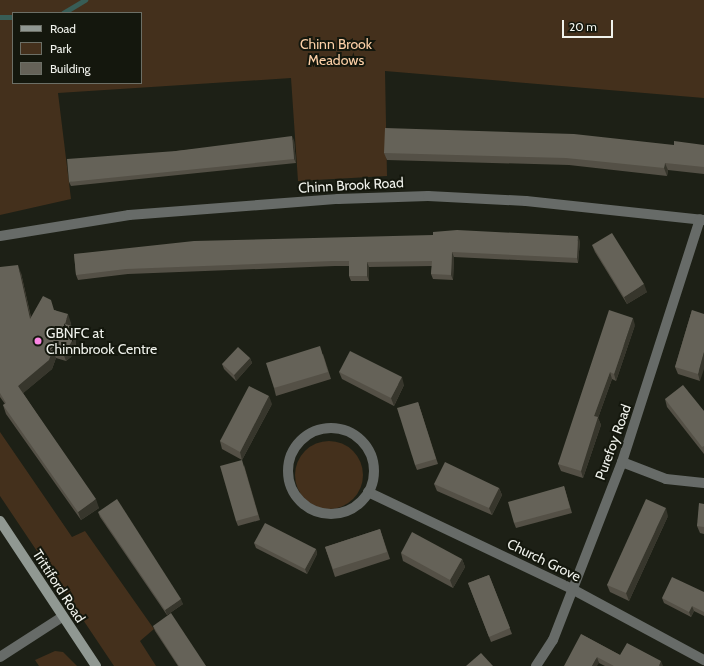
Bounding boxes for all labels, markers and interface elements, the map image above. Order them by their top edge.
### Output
legend [12,12,142,84]
scale bar [564,12,615,38]
text: 20 m [569,19,597,34]
text: Road [50,21,76,36]
park label: Chinn Brook Meadows [300,36,372,68]
text: Park [50,41,72,56]
text: Building [50,61,91,76]
street label: Chinn Brook Road [298,174,404,196]
place label: GBNFC at Chinnbrook Centre [46,325,157,358]
marker: GBNFC at Chinnbrook Centre [33,336,43,346]
street label: Purefoy Road [592,402,634,482]
street label: Church Grove [504,535,584,585]
street label: Trittiford Road [29,546,89,626]

